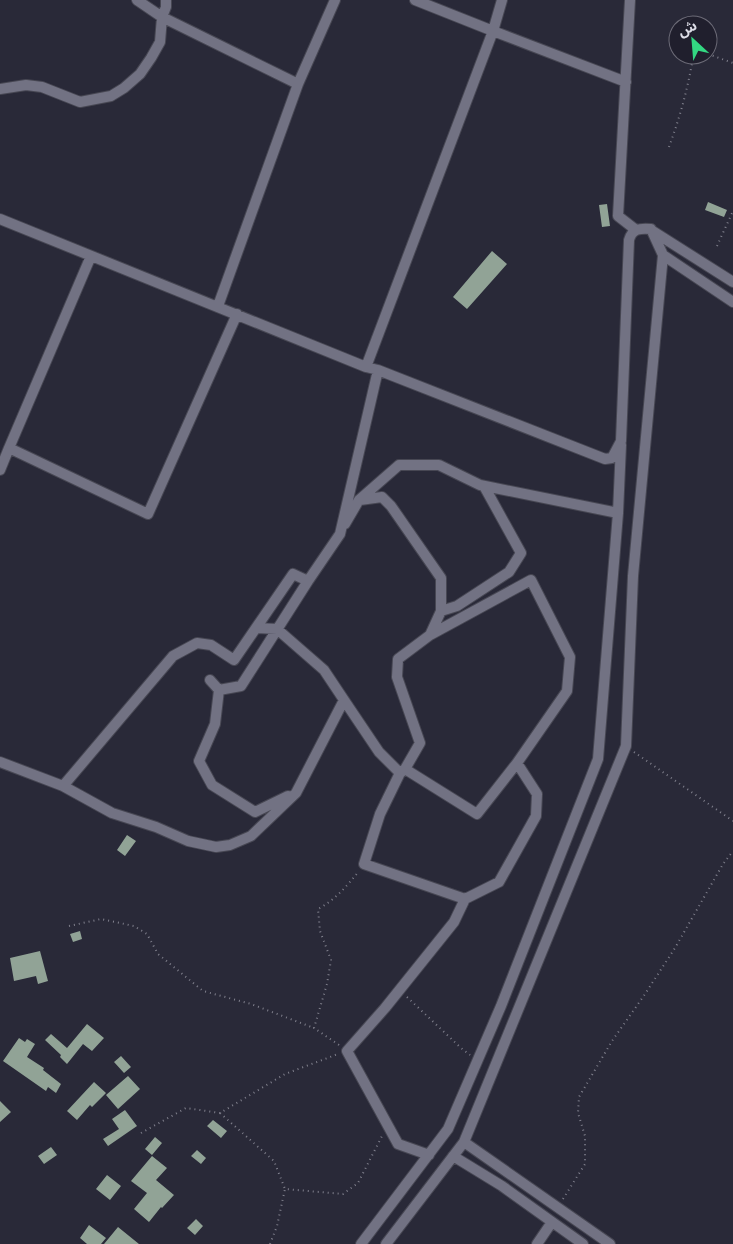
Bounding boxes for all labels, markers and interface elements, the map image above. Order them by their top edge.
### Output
north arrow [668,15,718,65]
text: ش [675,16,700,41]

